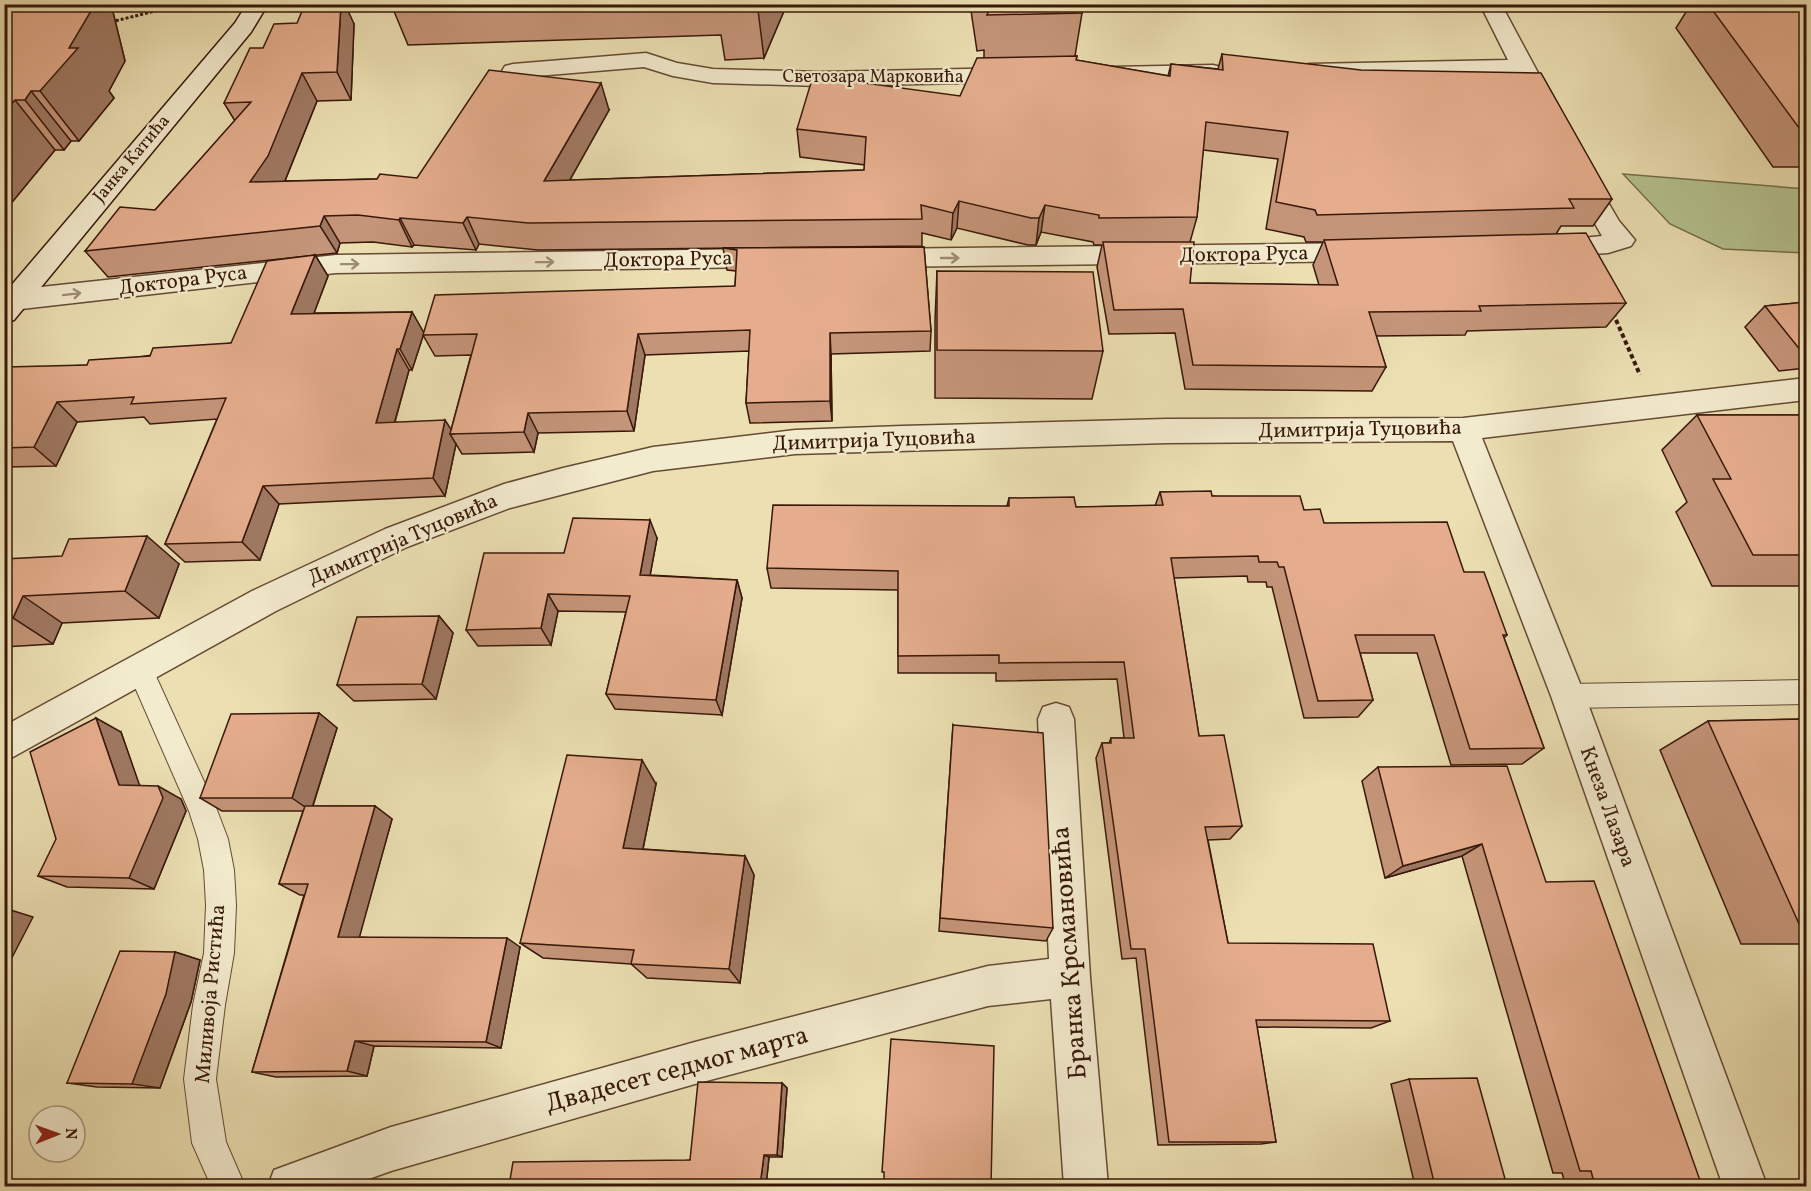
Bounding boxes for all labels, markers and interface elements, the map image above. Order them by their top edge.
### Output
street label: Светозара Марковића [782,65,964,90]
street label: Јанка Катића [88,110,176,208]
street label: Доктора Руса [1179,239,1309,271]
street label: Доктора Руса [603,244,733,276]
one-way arrow [939,252,959,264]
one-way arrow [534,256,554,268]
one-way arrow [339,258,359,269]
street label: Доктора Руса [117,259,249,303]
one-way arrow [62,288,82,299]
street label: Димитрија Туцовића [1258,414,1462,446]
street label: Димитрија Туцовића [772,423,976,459]
street label: Димитрија Туцовића [304,487,502,593]
street label: Кнеза Лазара [1572,742,1642,872]
street label: Бранка Крсмановића [1043,825,1097,1081]
street label: Миливоја Ристића [189,903,233,1085]
street label: Двадесет седмог марта [542,1018,812,1122]
north arrow [27,1104,87,1164]
text: N [59,1128,81,1140]

